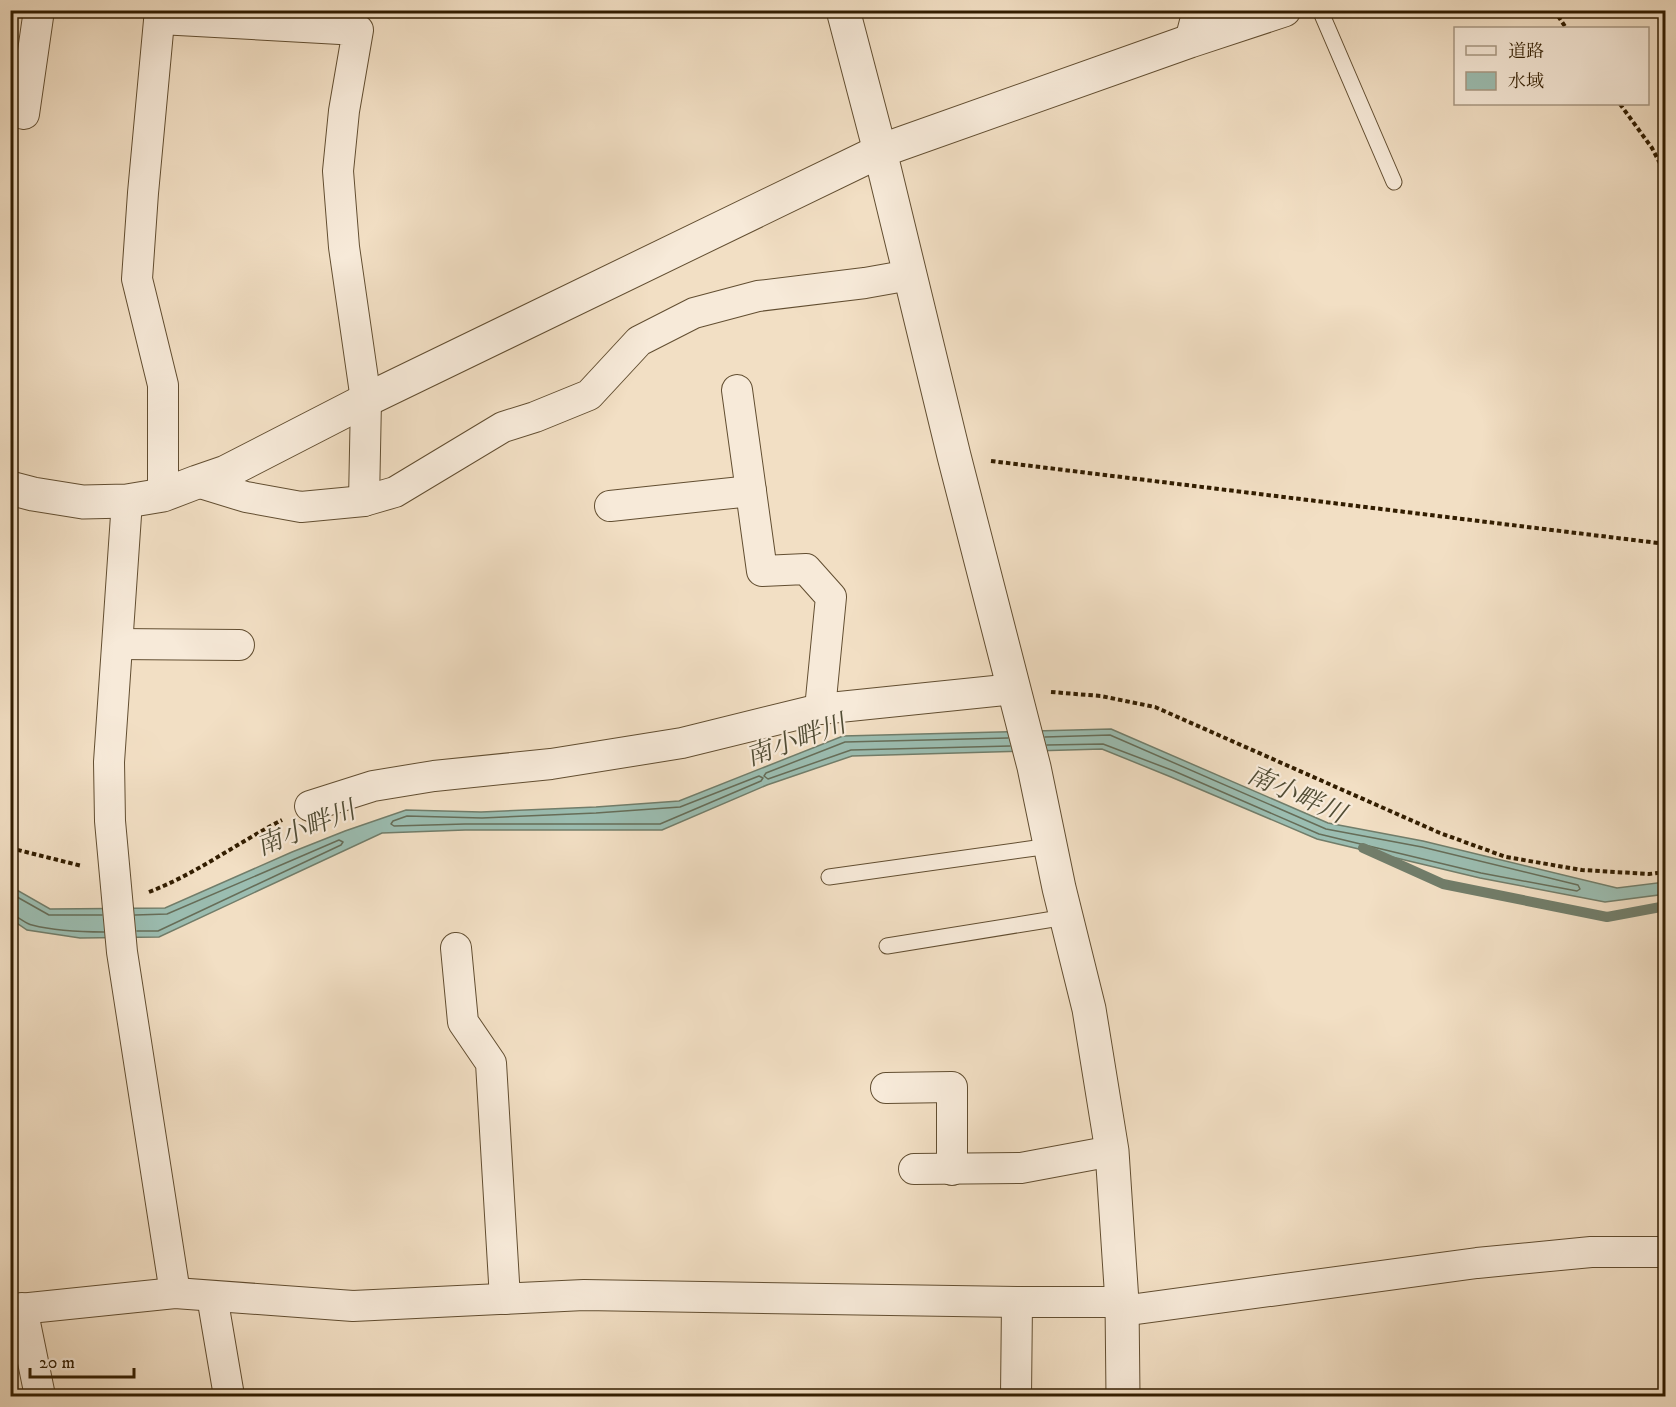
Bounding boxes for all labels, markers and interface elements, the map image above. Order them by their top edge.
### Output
legend [1454,27,1649,105]
text: 道路 [1508,41,1544,63]
text: 水域 [1508,71,1544,93]
water label: 南小畔川 [741,707,853,774]
water label: 南小畔川 [1242,759,1353,832]
water label: 南小畔川 [252,793,363,864]
scale bar [30,1341,134,1379]
text: 20 m [39,1352,75,1374]

